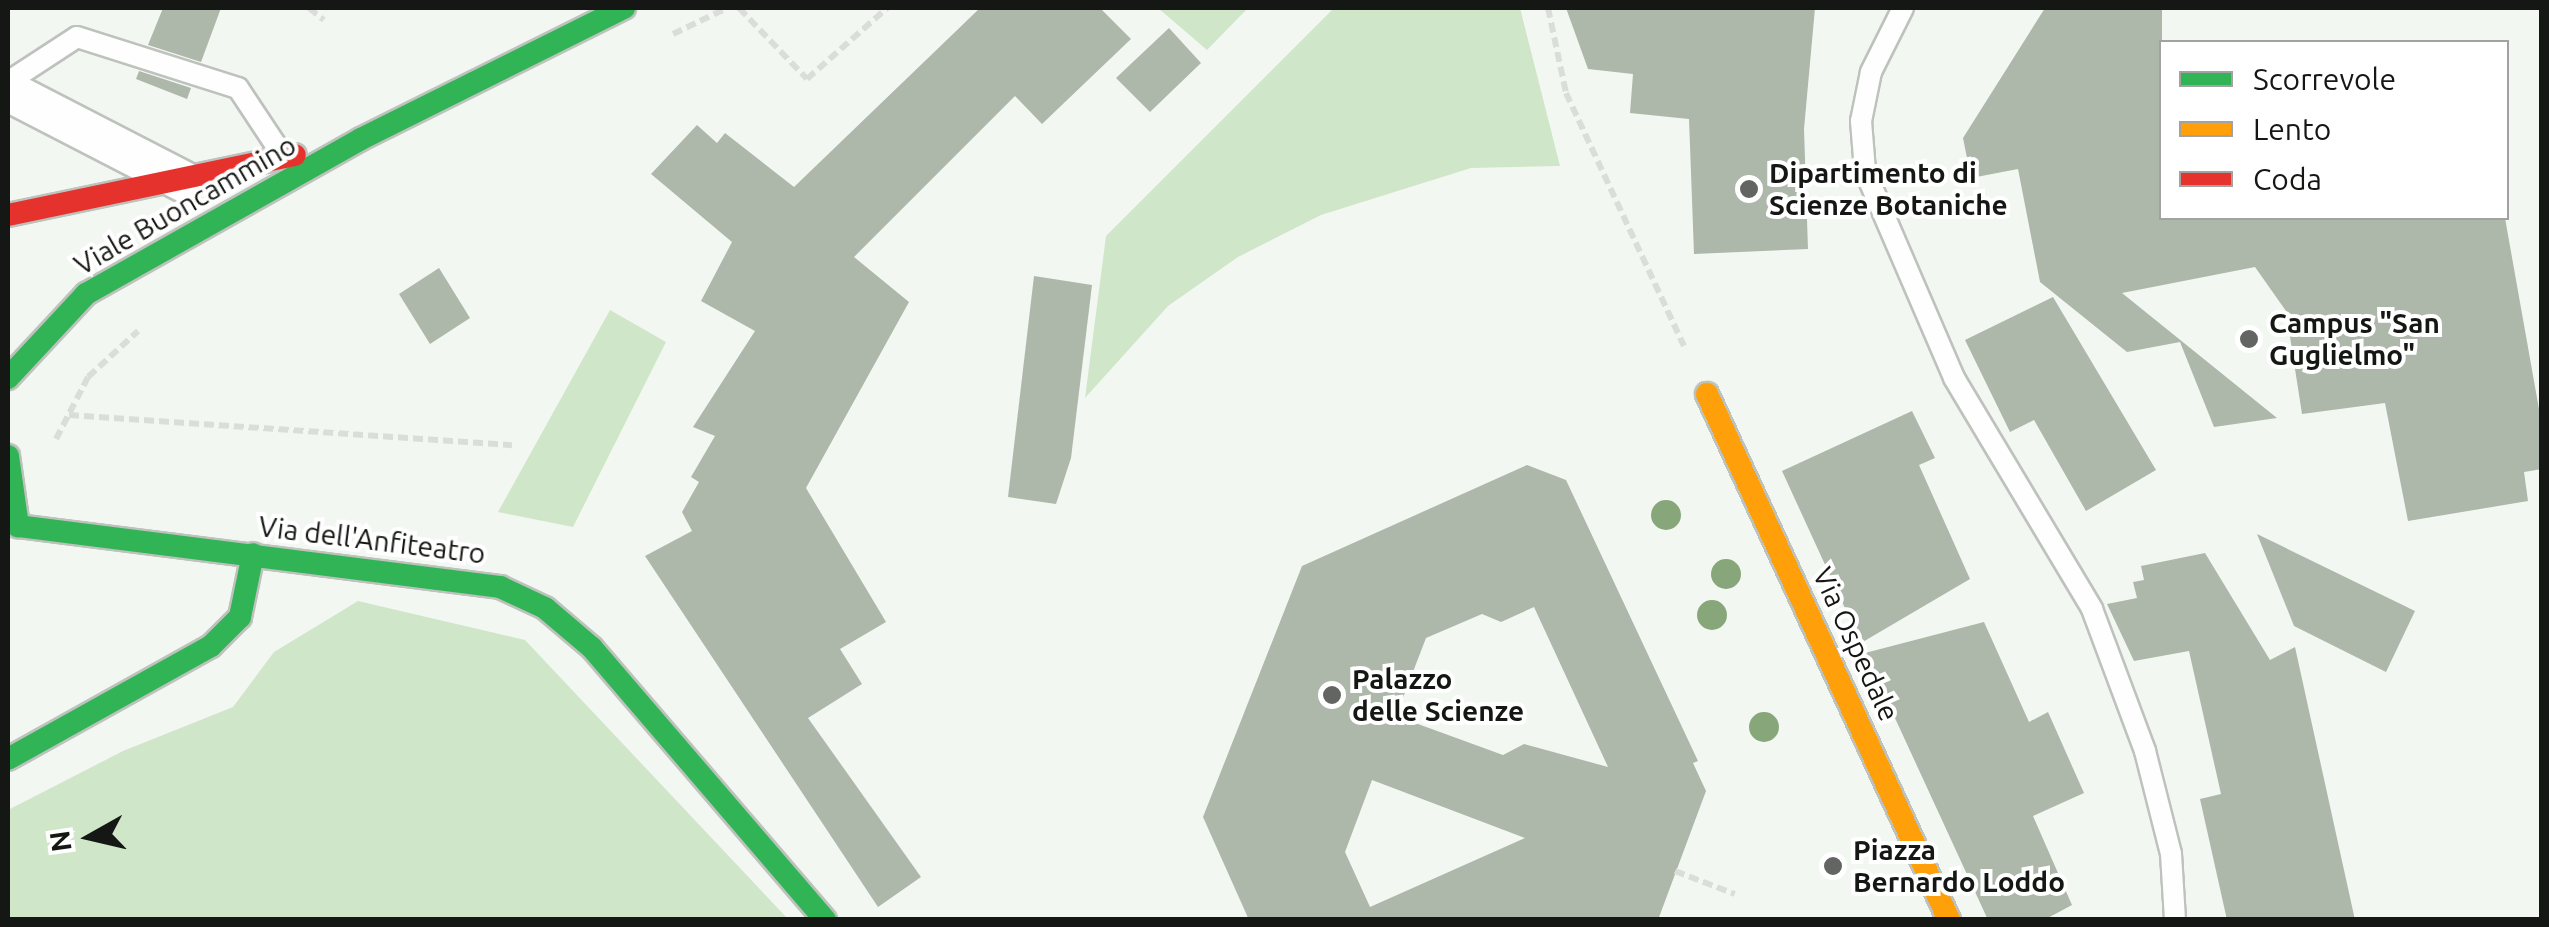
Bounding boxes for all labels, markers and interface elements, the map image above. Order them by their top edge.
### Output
legend [2159,40,2509,220]
text: Scorrevole [2253,62,2396,96]
text: Lento [2253,112,2331,146]
street label: Viale Buoncammino [68,128,302,282]
place label: Dipartimento di Scienze Botaniche [1769,156,2008,222]
text: Coda [2253,162,2322,196]
marker: Dipartimento di Scienze Botaniche [1738,178,1760,200]
place label: Campus "San Guglielmo" [2269,306,2440,372]
marker: Campus "San Guglielmo" [2238,328,2260,350]
street label: Via dell'Anfiteatro [257,509,487,571]
street label: Via Ospedale [1806,562,1906,726]
place label: Palazzo delle Scienze [1352,662,1524,728]
marker: Palazzo delle Scienze [1321,684,1343,706]
north arrow [40,787,140,887]
text: N [43,829,77,854]
place label: Piazza Bernardo Loddo [1853,833,2065,899]
marker: Piazza Bernardo Loddo [1822,855,1844,877]

